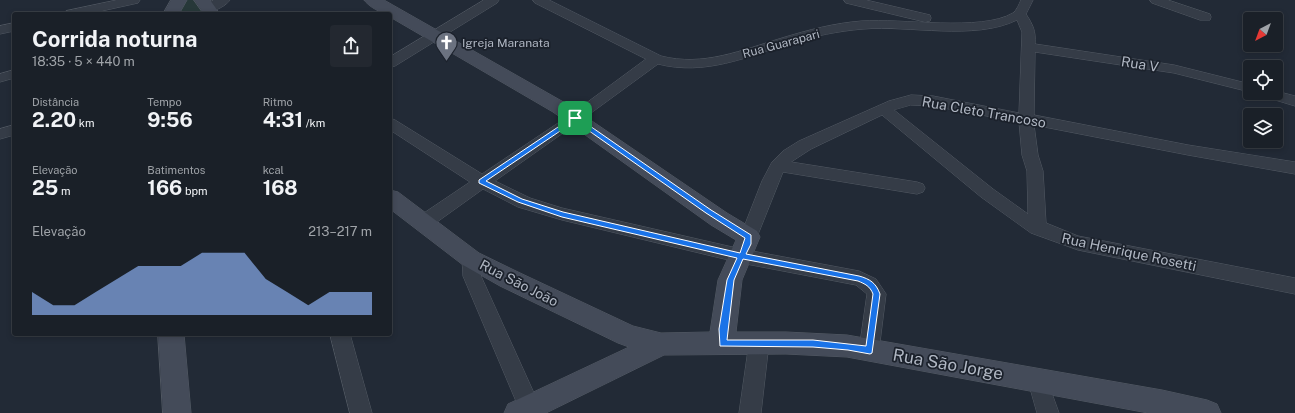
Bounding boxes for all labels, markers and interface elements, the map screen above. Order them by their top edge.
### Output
north arrow [1243,12,1283,52]
map controls [1243,12,1283,148]
button: share [330,25,372,67]
text: Corrida noturna [32,26,197,52]
street label: Rua Guarapari [741,27,821,61]
church icon: Igreja Maranata [433,30,459,63]
place label: Igreja Maranata [462,36,550,50]
street label: Rua V [1120,53,1160,75]
text: 18:35 · 5 × 440 m [32,54,135,69]
button: locate [1243,60,1283,100]
street label: Rua Cleto Trancoso [921,93,1047,131]
text: Distância [32,96,79,108]
text: Tempo [147,96,182,108]
text: Ritmo [263,96,293,108]
pin [558,101,592,135]
icon: arrive [564,107,586,129]
text: 2.20 [32,108,76,132]
text: 9:56 [147,108,193,132]
text: 4:31 [263,108,303,132]
button: layers [1243,108,1283,148]
text: km [76,117,94,129]
text: /km [303,117,325,129]
text: Elevação [32,164,78,176]
text: Batimentos [147,164,205,176]
text: kcal [263,164,284,176]
text: 25 [32,176,58,200]
text: 166 [147,176,182,200]
text: 168 [263,176,298,200]
text: m [58,185,70,197]
text: bpm [182,185,208,197]
text: Elevação [32,224,86,239]
text: 213–217 m [308,224,372,239]
street label: Rua Henrique Rosetti [1060,230,1198,274]
street label: Rua São João [477,256,561,310]
street label: Rua São Jorge [891,344,1005,384]

